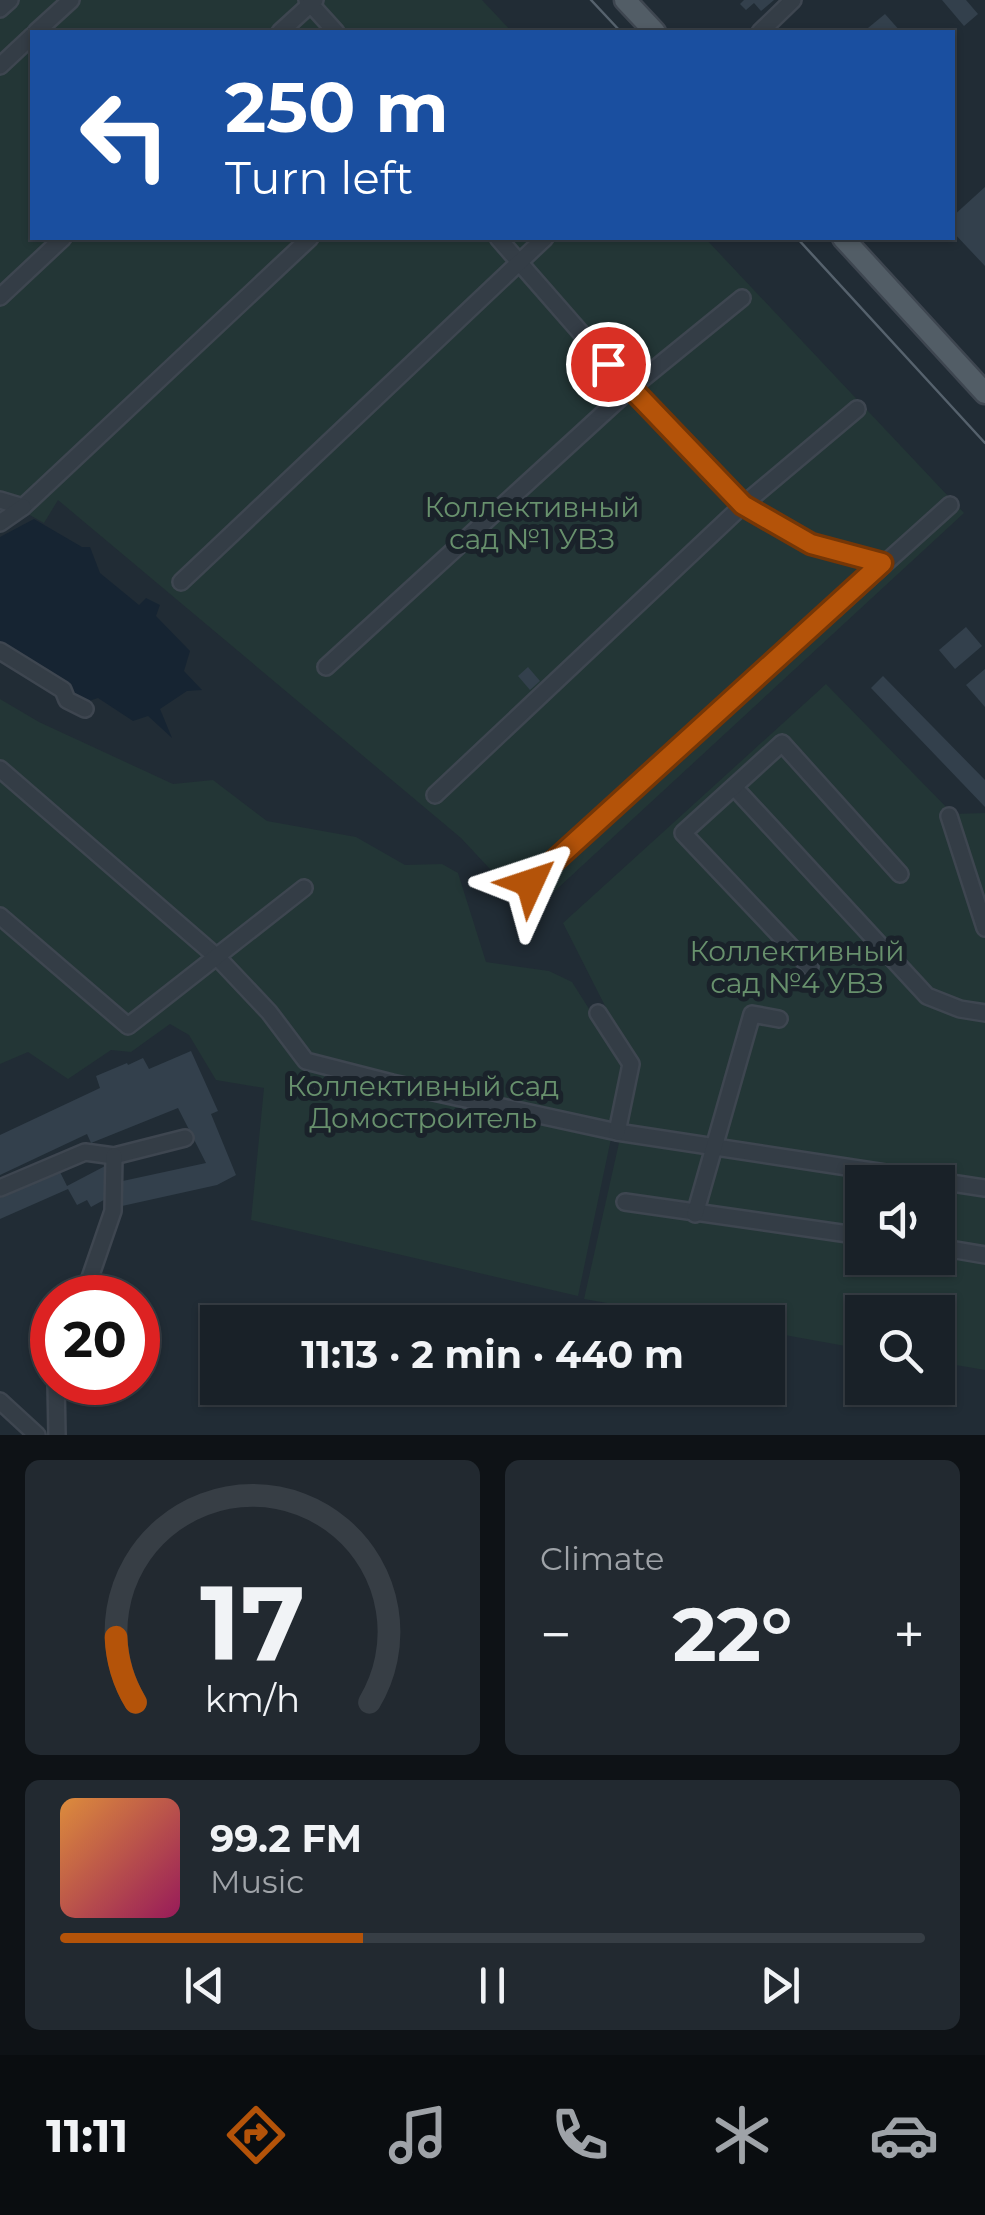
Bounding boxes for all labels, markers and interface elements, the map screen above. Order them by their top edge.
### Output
text: 250 m [225,64,449,150]
icon: left [60,70,190,200]
text: Turn left [225,150,413,205]
pin [566,322,651,407]
icon: arrive [581,337,636,392]
park label: Коллективный сад №1 УВЗ [425,490,639,556]
position arrow [478,831,582,935]
park label: Коллективный сад №4 УВЗ [690,934,904,1000]
park label: Коллективный сад Домостроитель [287,1069,559,1135]
map controls [845,1165,955,1405]
button: sound [845,1165,955,1275]
speed limit sign: 20 [30,1275,160,1405]
button: search [845,1295,955,1405]
text: 11:13 · 2 min · 440 m [301,1331,684,1378]
text: Climate [540,1539,664,1578]
text: 17 [200,1559,305,1686]
text: 22° [673,1588,792,1680]
text: − [540,1601,572,1668]
text: + [893,1601,925,1668]
text: km/h [205,1677,300,1721]
text: 99.2 FM [210,1815,362,1862]
text: Music [210,1862,304,1901]
icon: previous [177,1958,232,2013]
icon: pause [465,1958,520,2013]
icon: next [753,1958,808,2013]
icon: directions [221,2100,291,2170]
icon: music [383,2100,453,2170]
icon: phone [545,2100,615,2170]
icon: climate [707,2100,777,2170]
icon: car [869,2100,939,2170]
text: 11:11 [46,2108,128,2163]

